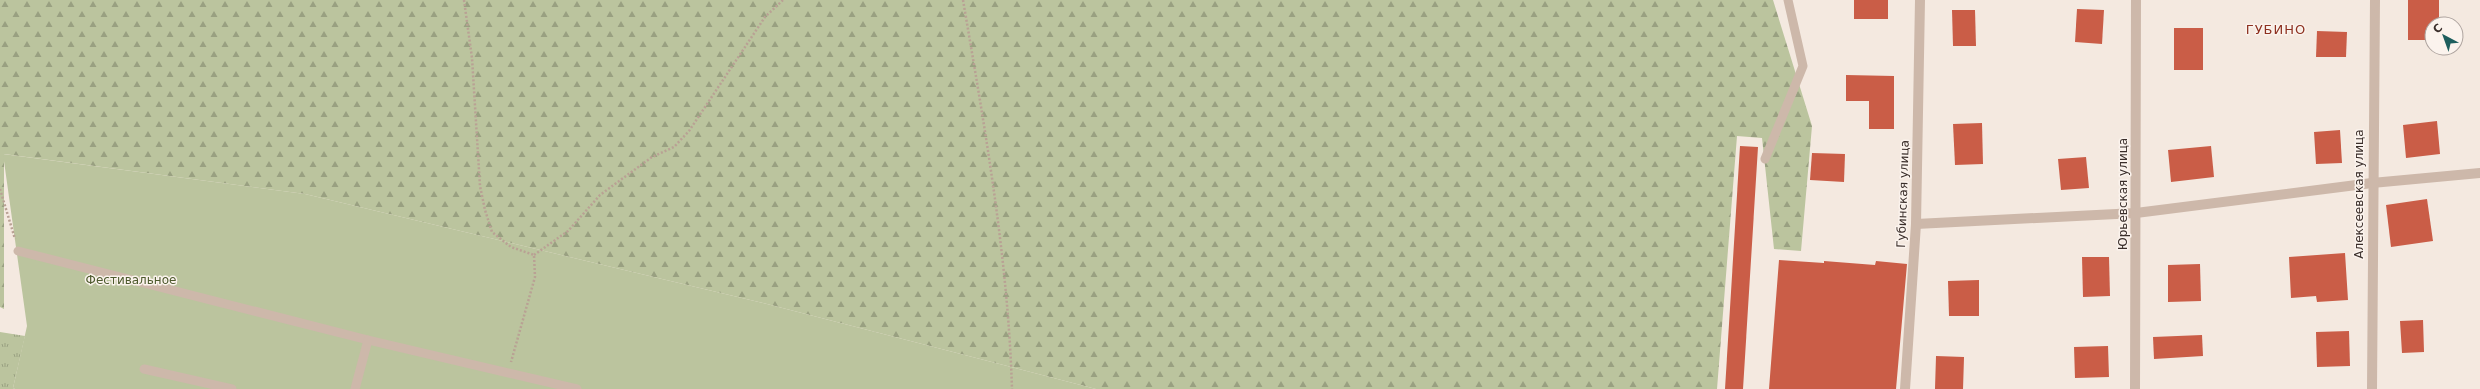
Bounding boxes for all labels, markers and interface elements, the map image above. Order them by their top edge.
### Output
north arrow [2424,16,2464,56]
text: С [2430,21,2445,36]
district label: ГУБИНО [2246,22,2306,37]
street label: Алексеевская улица [2352,129,2366,259]
street label: Юрьевская улица [2116,138,2130,250]
street label: Губинская улица [1894,140,1912,248]
park label: Фестивальное [86,273,176,287]

